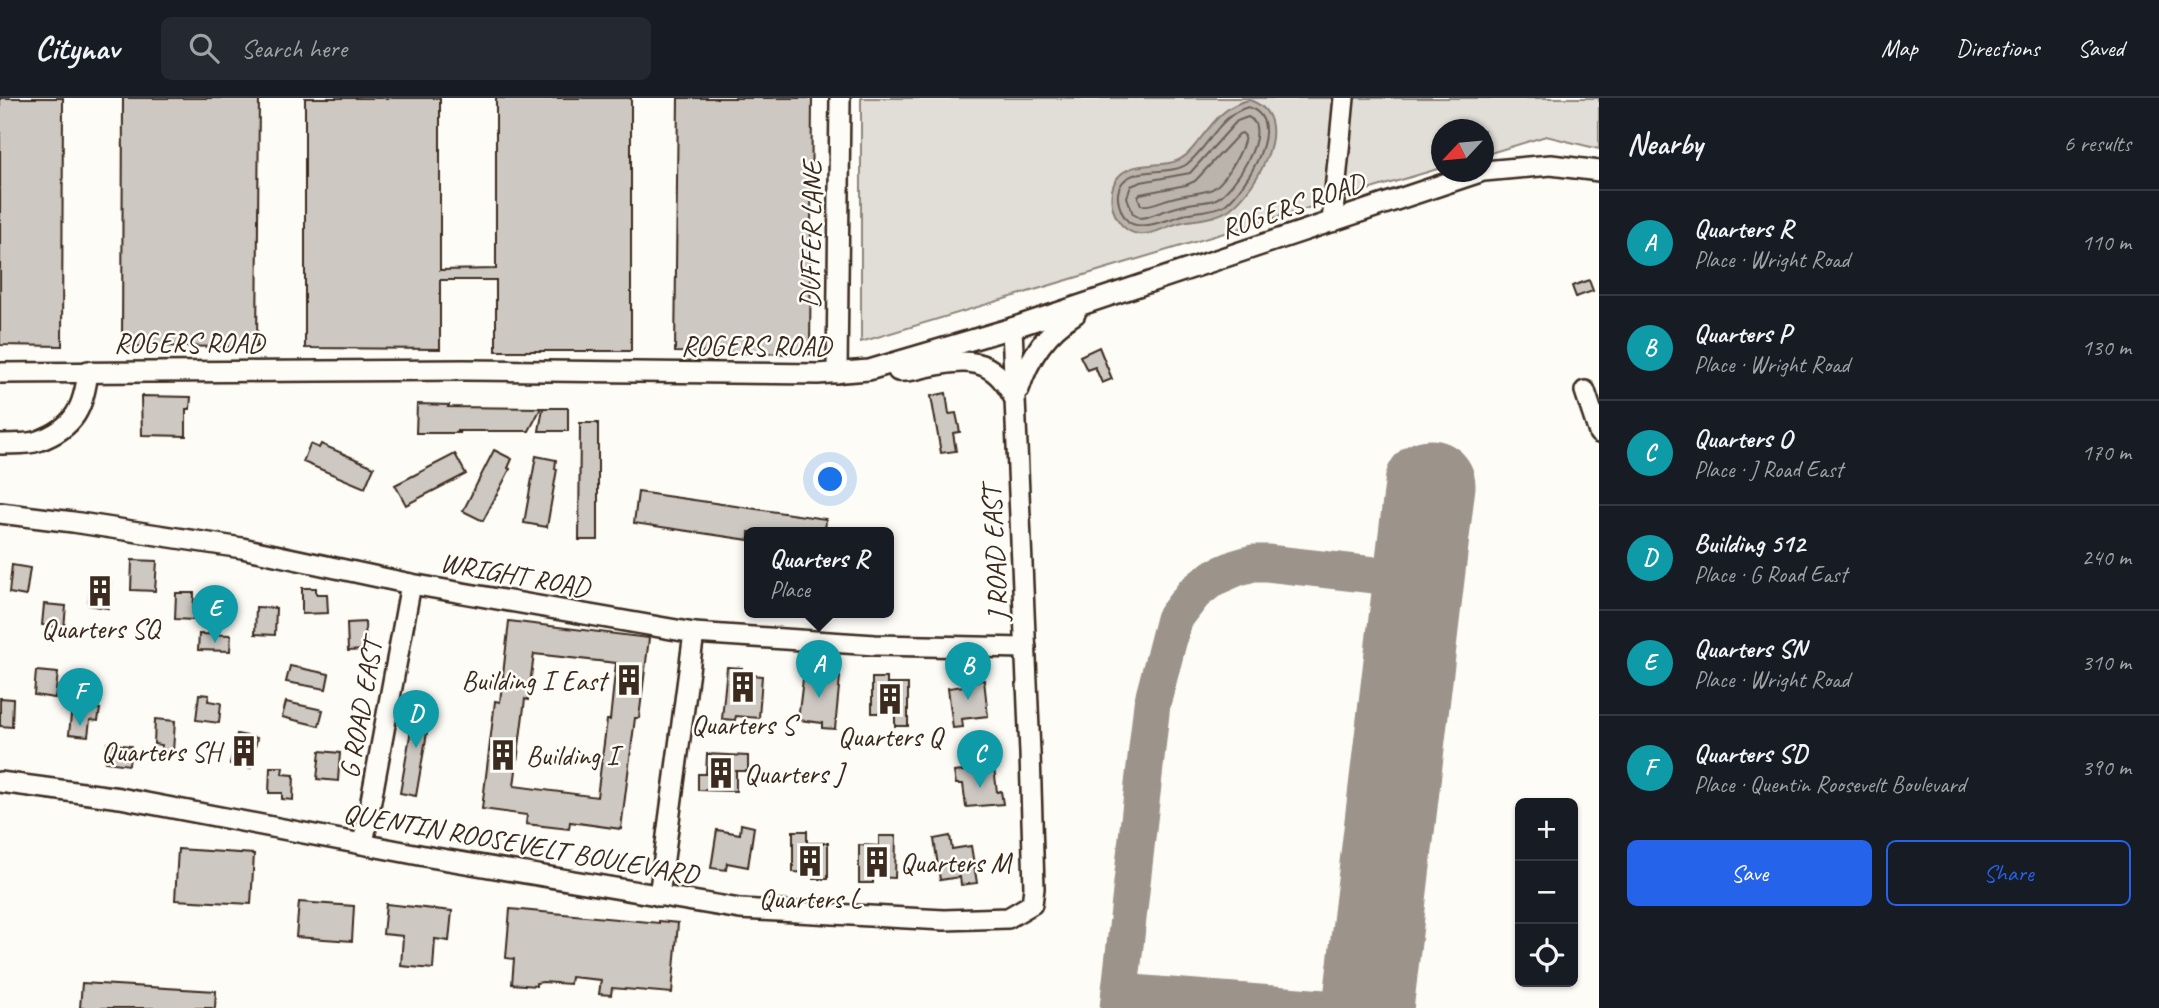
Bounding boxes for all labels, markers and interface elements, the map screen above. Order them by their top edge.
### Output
search box [161,17,651,80]
text: Citynav [35,27,119,69]
icon: search [185,29,223,67]
text: Search here [241,32,347,65]
text: Map [1881,33,1918,63]
text: Directions [1956,33,2039,63]
text: Saved [2077,33,2124,63]
north arrow [1431,119,1494,182]
text: Nearby [1627,125,1703,163]
text: 6 results [2064,129,2131,158]
street label: DUFFER LANE [792,158,829,309]
street label: ROGERS ROAD [1216,164,1371,246]
text: Quarters R [1694,212,1793,245]
text: A [1644,228,1656,257]
text: 110 m [2082,228,2131,257]
text: Place · Wright Road [1694,245,1850,274]
text: Quarters P [1694,317,1791,350]
street label: ROGERS ROAD [114,325,267,360]
street label: ROGERS ROAD [681,328,834,363]
text: B [1644,333,1656,362]
text: 130 m [2082,333,2131,362]
text: Place · Wright Road [1694,350,1850,379]
text: Quarters O [1694,422,1792,455]
text: C [1645,438,1655,467]
text: 170 m [2082,438,2131,467]
text: Place · J Road East [1694,455,1843,484]
your location [813,462,847,496]
street label: J ROAD EAST [973,479,1016,624]
popup [744,527,894,618]
text: Building 512 [1694,527,1805,560]
text: Quarters R [770,542,868,575]
text: D [1643,543,1657,572]
text: 240 m [2082,543,2131,572]
street label: WRIGHT ROAD [438,544,595,605]
text: Place · G Road East [1694,560,1847,589]
building icon: Quarters SQ [83,574,117,608]
text: Place [770,575,810,604]
pin: E [192,585,238,643]
place label: Quarters SQ [41,611,162,646]
street label: G ROAD EAST [331,630,391,781]
text: Quarters SN [1694,632,1806,665]
pin: A [796,640,842,698]
pin: B [945,642,991,700]
text: E [1644,648,1656,677]
text: 310 m [2082,648,2131,677]
place label: Building I East [461,663,610,698]
building icon: Building I East [612,663,646,697]
text: Place · Wright Road [1694,665,1850,694]
pin: F [57,668,103,726]
building icon: Quarters S [726,670,760,704]
building icon: Quarters Q [873,682,907,716]
pin: D [393,690,439,748]
place label: Quarters S [691,707,800,742]
place label: Quarters Q [838,719,945,754]
pin: C [957,730,1003,788]
place label: Quarters SH [101,734,225,769]
building icon: Quarters SH [227,734,261,768]
text: Quarters SD [1694,737,1807,770]
building icon: Building I [486,738,520,772]
place label: Building I [526,738,623,773]
text: F [1645,753,1655,782]
text: 390 m [2082,753,2131,782]
building icon: Quarters J [704,756,738,790]
place label: Quarters J [744,756,847,791]
text: Place · Quentin Roosevelt Boulevard [1694,770,1965,799]
street label: QUENTIN ROOSEVELT BOULEVARD [341,795,703,892]
map controls [1515,798,1578,987]
button: + [1515,798,1578,861]
button: Save [1627,840,1872,906]
button: Share [1886,840,2131,906]
building icon: Quarters L [793,844,827,878]
building icon: Quarters M [860,845,894,879]
place label: Quarters M [900,845,1013,880]
button: − [1515,861,1578,924]
place label: Quarters L [759,881,862,916]
button: locate [1515,924,1578,987]

